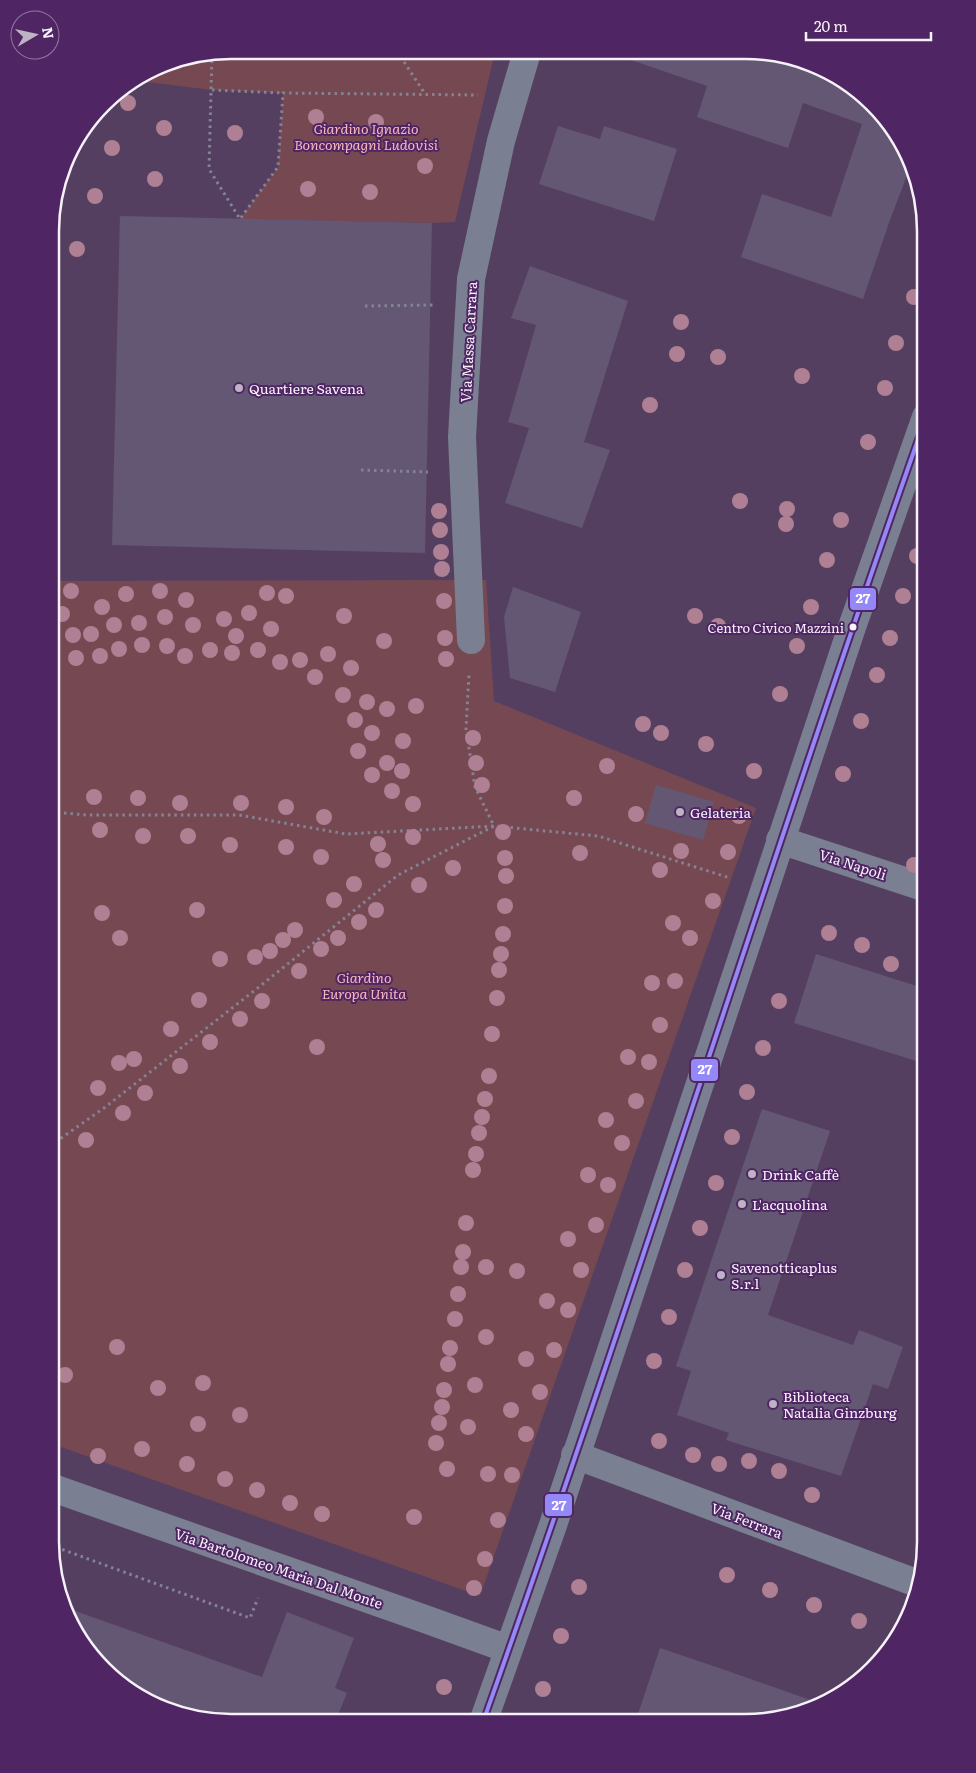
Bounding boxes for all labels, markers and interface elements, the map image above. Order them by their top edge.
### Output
north arrow [10,10,60,60]
scale bar [806,10,931,42]
text: 20 m [814,14,848,37]
text: N [38,25,60,40]
park label: Giardino Ignazio Boncompagni Ludovisi [294,118,439,154]
street label: Via Massa Carrara [455,281,481,403]
place label: Quartiere Savena [249,378,364,398]
marker: Quartiere Savena [233,382,245,394]
line badge: 27 [849,587,877,611]
text: 27 [856,587,871,607]
place label: Centro Civico Mazzini [707,618,845,637]
marker: Centro Civico Mazzini [848,622,858,632]
place label: Gelateria [690,802,751,822]
marker: Gelateria [674,806,686,818]
street label: Via Napoli [817,844,889,884]
park label: Giardino Europa Unita [322,967,406,1003]
line badge: 27 [690,1058,719,1082]
text: 27 [698,1058,713,1078]
place label: Drink Caffè [762,1164,839,1184]
marker: Drink Caffè [746,1168,758,1180]
place label: L'acquolina [752,1194,828,1214]
marker: L'acquolina [736,1198,748,1210]
place label: Savenotticaplus S.r.l [731,1257,837,1293]
marker: Savenotticaplus S.r.l [715,1269,727,1281]
place label: Biblioteca Natalia Ginzburg [783,1386,897,1422]
marker: Biblioteca Natalia Ginzburg [767,1398,779,1410]
line badge: 27 [544,1493,573,1517]
text: 27 [552,1494,567,1514]
street label: Via Ferrara [708,1497,786,1543]
street label: Via Bartolomeo Maria Dal Monte [172,1523,386,1613]

